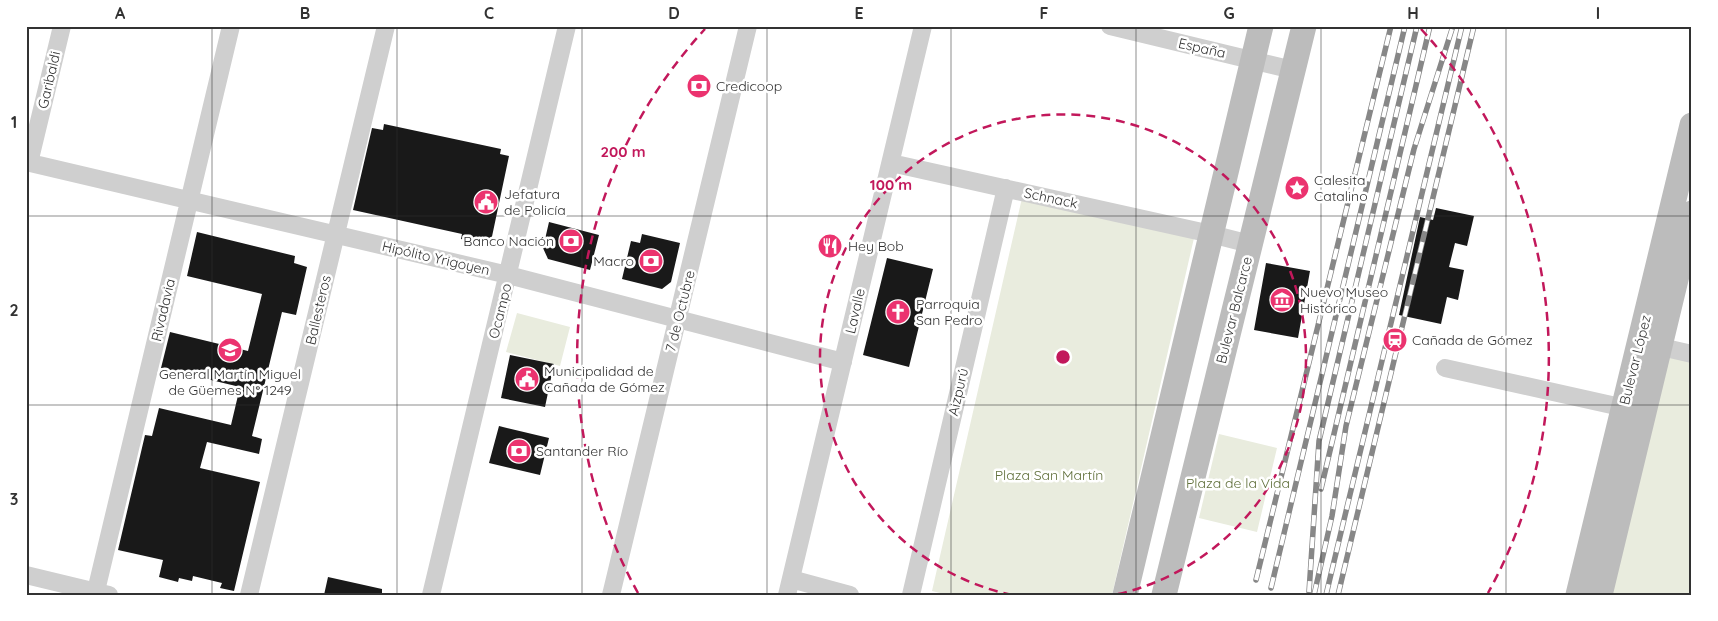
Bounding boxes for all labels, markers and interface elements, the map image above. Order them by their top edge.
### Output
text: A [115,3,126,23]
text: B [300,3,310,23]
text: C [484,3,494,23]
text: D [668,3,680,23]
text: E [854,3,864,23]
text: F [1040,3,1049,23]
text: G [1223,3,1235,23]
text: H [1407,3,1419,23]
text: I [1596,3,1600,23]
street label: España [1177,34,1227,62]
street label: Garibaldi [34,50,64,110]
bank icon: Credicoop [686,73,712,99]
place label: Credicoop [716,77,782,95]
text: 1 [11,112,17,132]
text: 200 m [601,142,646,161]
place label: Calesita Catalino [1314,171,1368,205]
text: 100 m [870,175,912,194]
place icon: Calesita Catalino [1284,175,1310,201]
street label: Schnack [1023,184,1079,212]
place label: Jefatura de Policía [504,185,566,219]
public building icon: Jefatura de Policía [473,189,499,215]
bank icon: Banco Nación [558,228,584,254]
place label: Banco Nación [463,232,554,250]
restaurant icon: Hey Bob [817,233,843,259]
street label: Hipólito Yrigoyen [380,237,492,279]
place label: Hey Bob [848,237,904,255]
bank icon: Macro [638,248,664,274]
place label: Macro [593,252,634,270]
street label: Bulevar Balcarce [1212,255,1256,365]
street label: 7 de Octubre [661,268,699,354]
street label: Ballesteros [301,273,335,347]
street label: Rivadavia [147,277,179,343]
street label: Ocampo [484,282,516,340]
place label: Nuevo Museo Histórico [1300,283,1388,317]
street label: Lavalle [841,287,869,335]
museum icon: Nuevo Museo Histórico [1269,287,1295,313]
place label: Parroquia San Pedro [916,295,982,329]
church icon: Parroquia San Pedro [885,299,911,325]
text: 2 [9,300,19,320]
street label: Bulevar López [1615,313,1655,407]
station icon: Cañada de Gómez [1382,327,1408,353]
place label: Cañada de Gómez [1412,331,1533,349]
school or university icon: General Martín Miguel de Güemes N° 1249 [217,337,243,363]
centre of rings [1054,348,1072,366]
place label: Municipalidad de Cañada de Gómez [544,362,665,396]
place label: General Martín Miguel de Güemes N° 1249 [159,365,301,399]
public building icon: Municipalidad de Cañada de Gómez [514,366,540,392]
street label: Aizpurú [944,366,972,418]
bank icon: Santander Río [506,438,532,464]
place label: Santander Río [536,442,628,460]
park label: Plaza San Martín [995,466,1103,484]
park label: Plaza de la Vida [1186,474,1290,492]
text: 3 [10,489,18,509]

